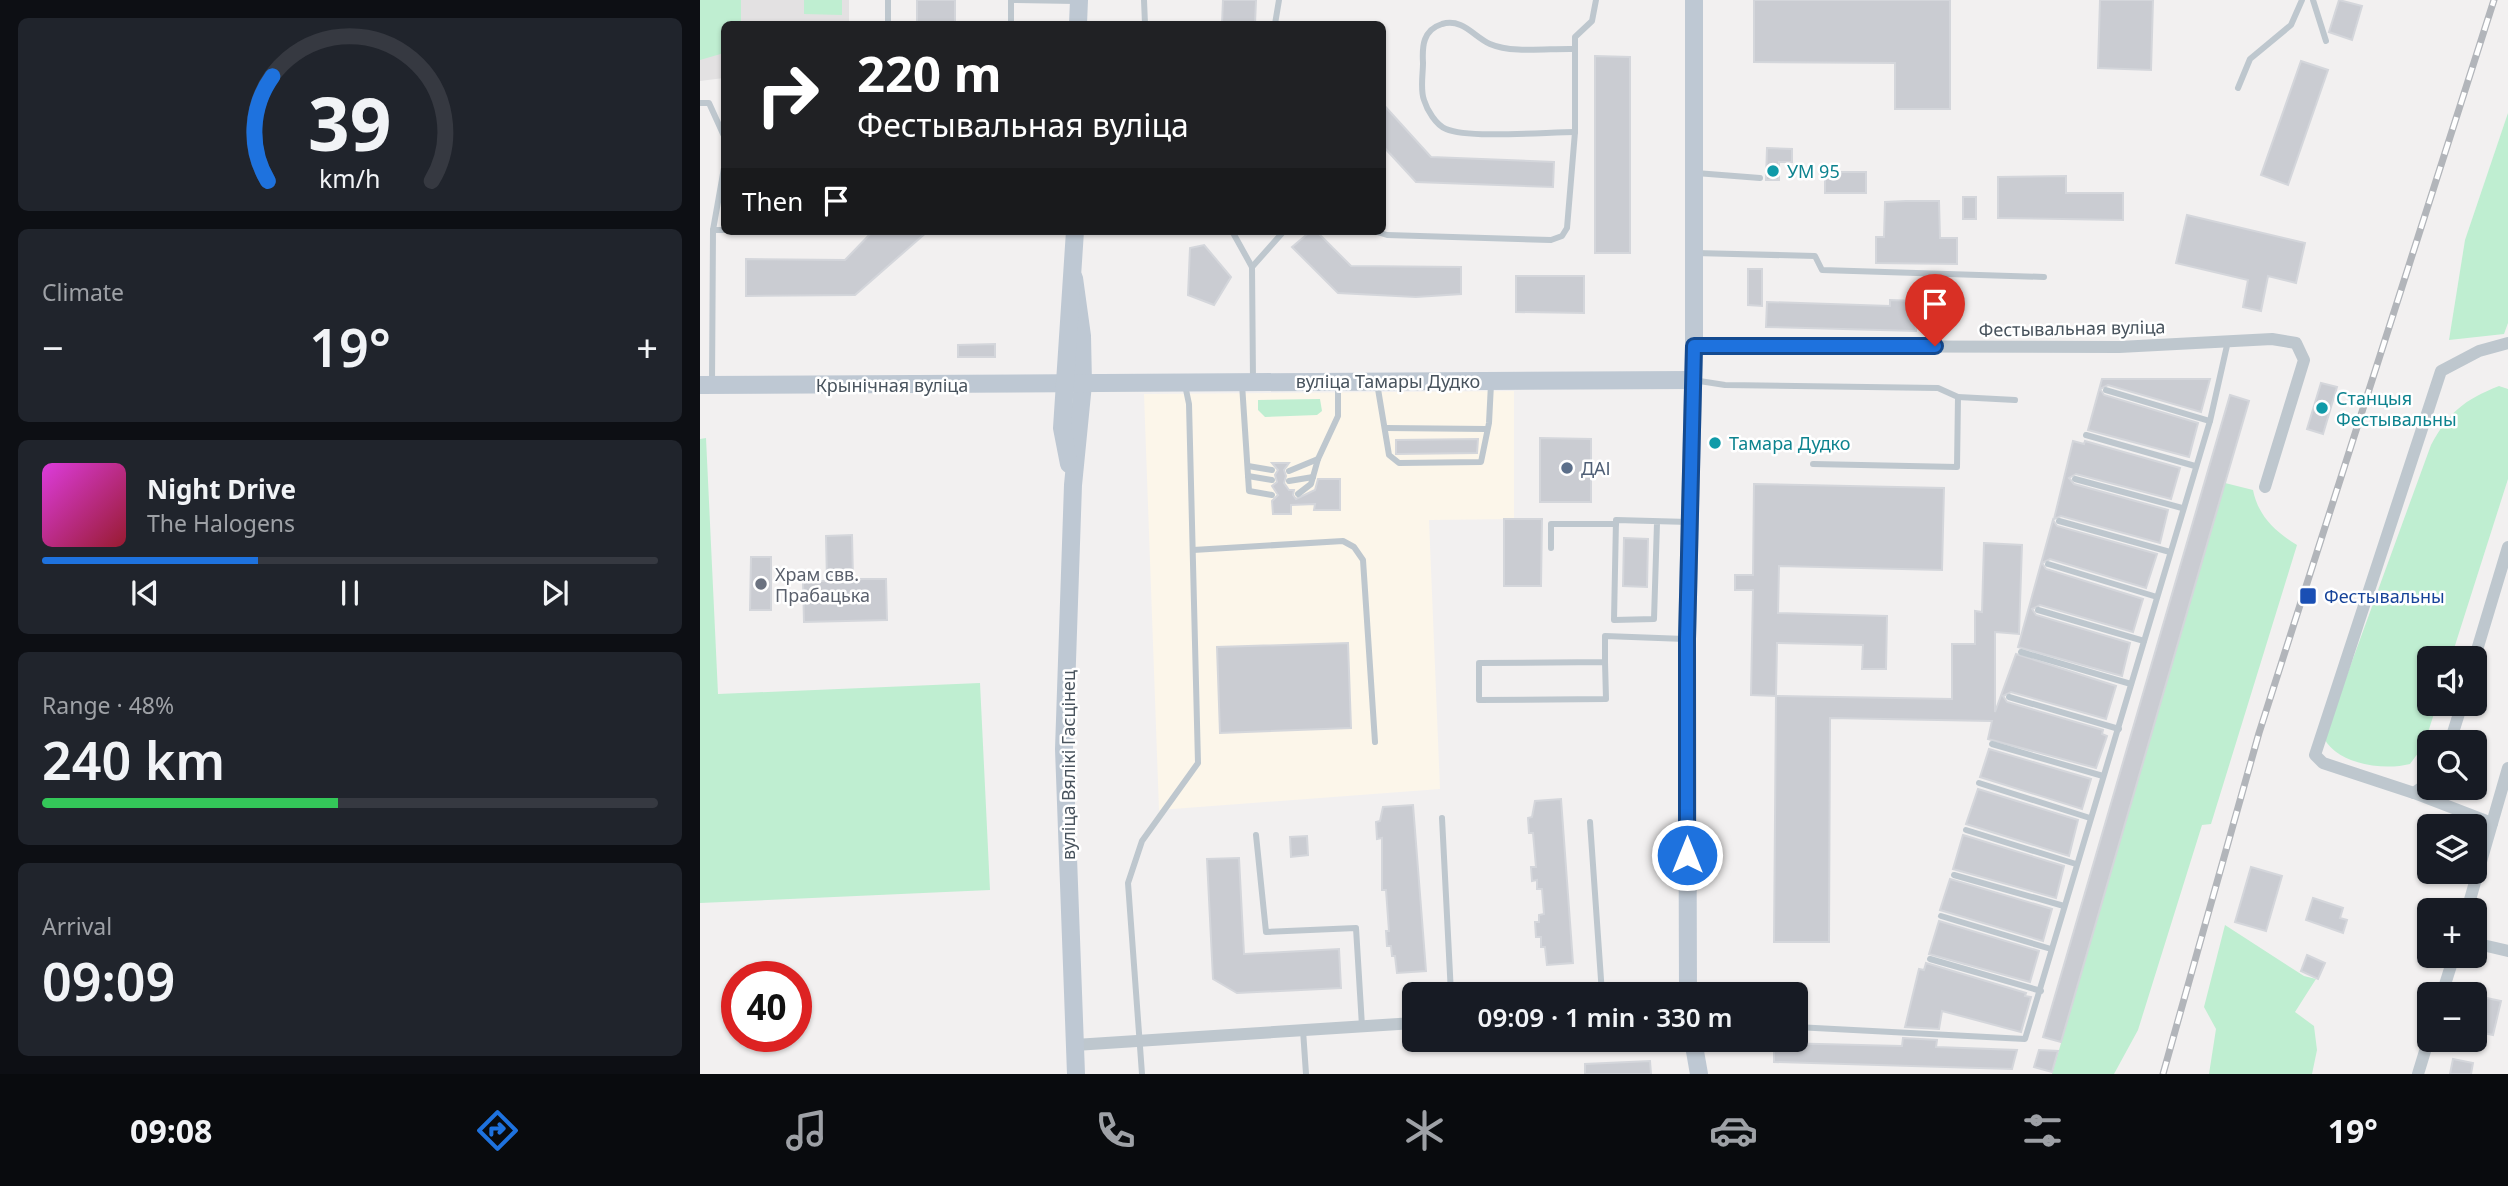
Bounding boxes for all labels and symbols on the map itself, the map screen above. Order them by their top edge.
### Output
place label: УМ 95 [1787,159,1840,183]
marker: УМ 95 [1765,163,1781,179]
pin [1905,274,1965,346]
street label: Фестывальная вуліца [1978,314,2166,342]
street label: вуліца Тамары Дудко [1296,369,1480,393]
street label: Крынічная вуліца [816,373,968,397]
place label: Станцыя Фестывальны [2336,386,2457,431]
marker: Станцыя Фестывальны [2314,400,2330,416]
place label: Тамара Дудко [1729,431,1851,455]
marker: Тамара Дудко [1707,435,1723,451]
place label: ДАІ [1581,456,1611,480]
marker: ДАІ [1559,460,1575,476]
place label: Храм свв. Прабацька [775,562,870,607]
marker: Храм свв. Прабацька [753,576,769,592]
place label: Фестывальны [2324,584,2445,608]
marker: Фестывальны [2298,586,2318,606]
street label: вуліца Вялікі Гасцінец [1056,670,1080,860]
position arrow [1650,818,1724,892]
speed limit sign: 40 [721,961,812,1052]

